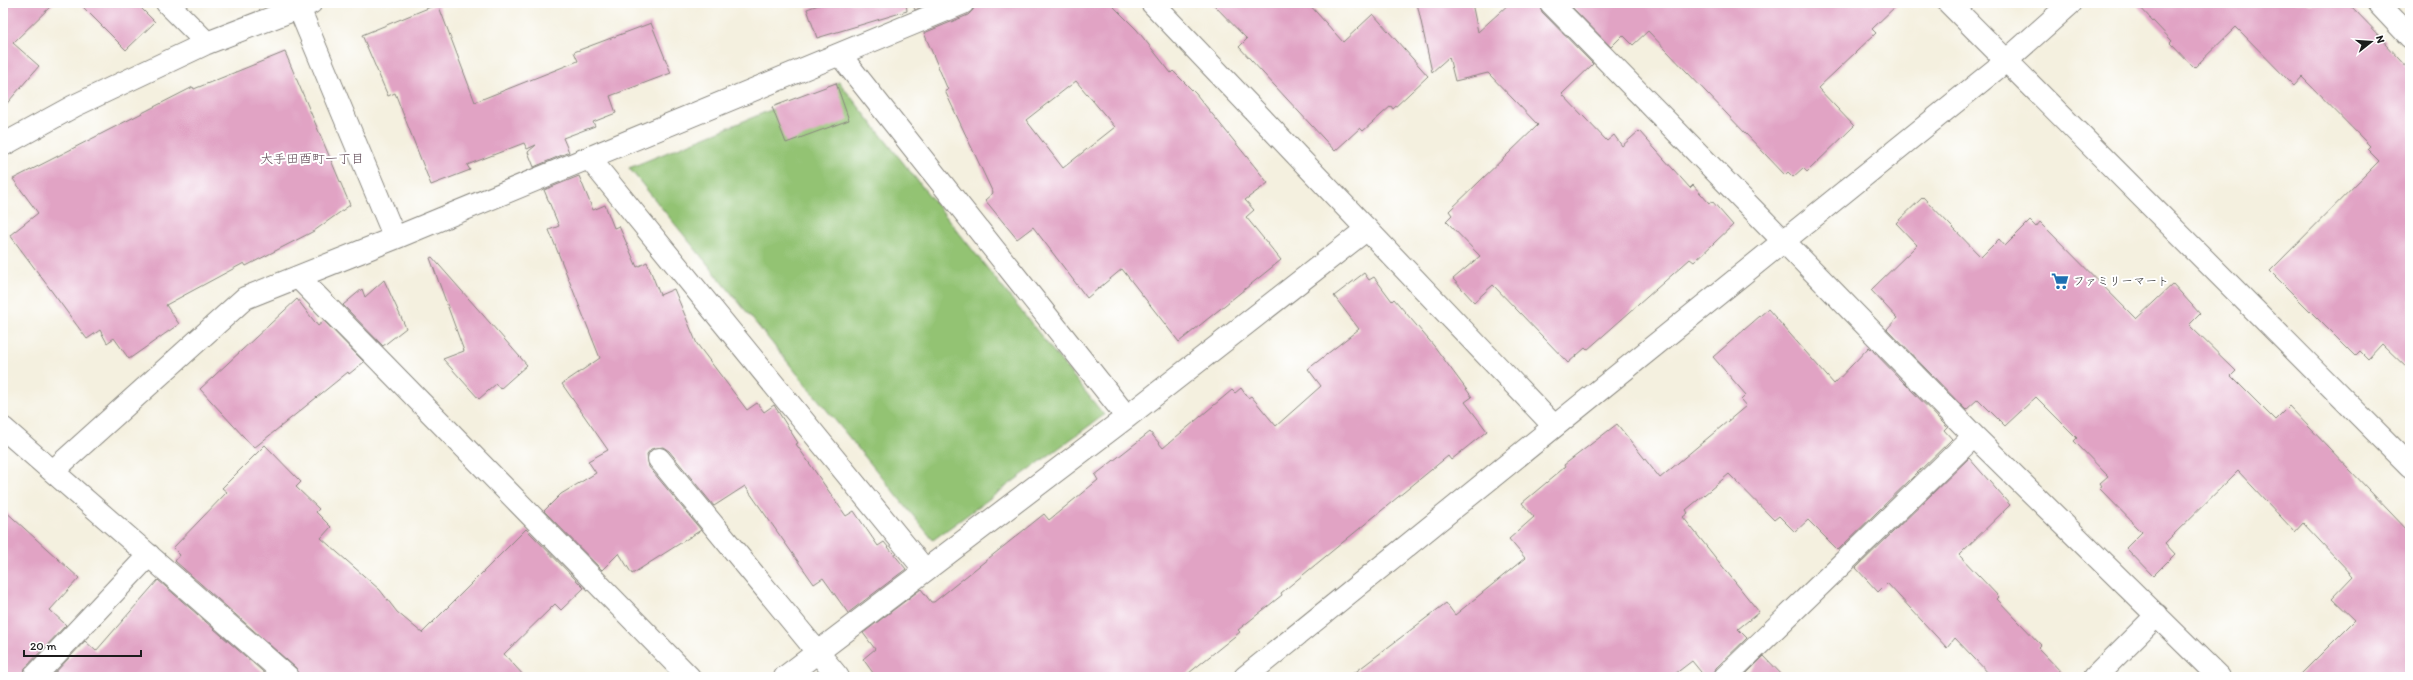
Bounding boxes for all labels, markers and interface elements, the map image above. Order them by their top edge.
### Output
north arrow [2351,22,2391,62]
text: N [2373,34,2387,45]
district label: 大手田酉町一丁目 [260,151,364,166]
supermarket icon: ファミリーマート [2050,271,2070,291]
place label: ファミリーマート [2073,274,2169,288]
scale bar [24,632,141,658]
text: 20 m [30,639,57,653]

